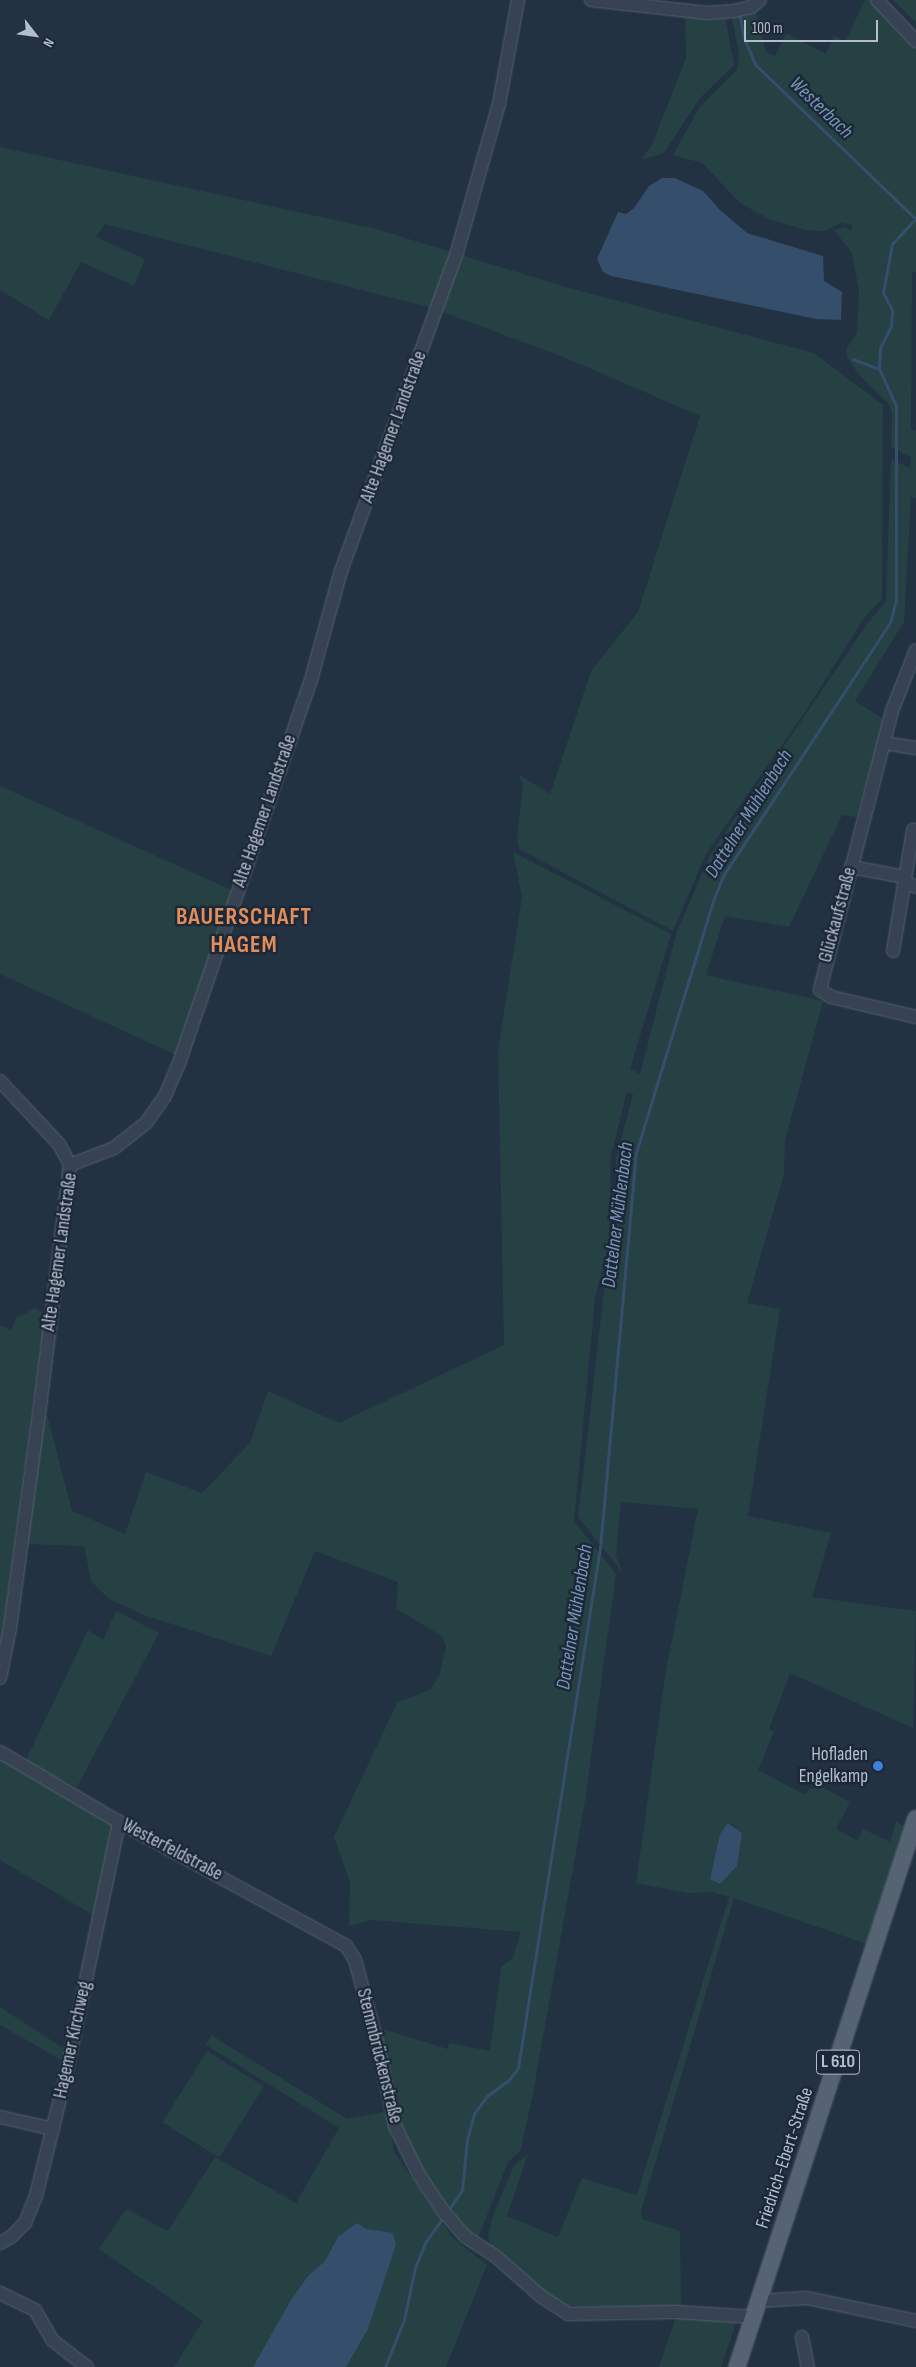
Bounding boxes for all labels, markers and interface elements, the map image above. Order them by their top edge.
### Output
north arrow [10,10,60,60]
scale bar [746,10,880,42]
text: 100 m [752,19,783,38]
text: N [39,35,58,50]
water label: Westerbach [784,72,858,144]
street label: Alte Hagemer Landstraße [356,348,432,506]
street label: Alte Hagemer Landstraße [228,732,302,890]
water label: Dattelner Mühlenbach [700,746,798,882]
street label: Glückaufstraße [814,865,862,965]
district label: BAUERSCHAFT HAGEM [175,903,313,959]
water label: Dattelner Mühlenbach [597,1141,639,1289]
street label: Alte Hagemer Landstraße [38,1171,82,1333]
water label: Dattelner Mühlenbach [552,1543,598,1691]
place label: Hofladen Engelkamp [799,1744,868,1788]
marker: Hofladen Engelkamp [872,1760,884,1772]
street label: Westerfeldstraße [118,1814,226,1886]
street label: Hagemer Kirchweg [49,1979,97,2101]
street label: Stemmbrückenstraße [351,1986,407,2126]
road number: L 610 [816,2046,860,2078]
street label: Friedrich-Ebert-Straße [751,2085,819,2231]

